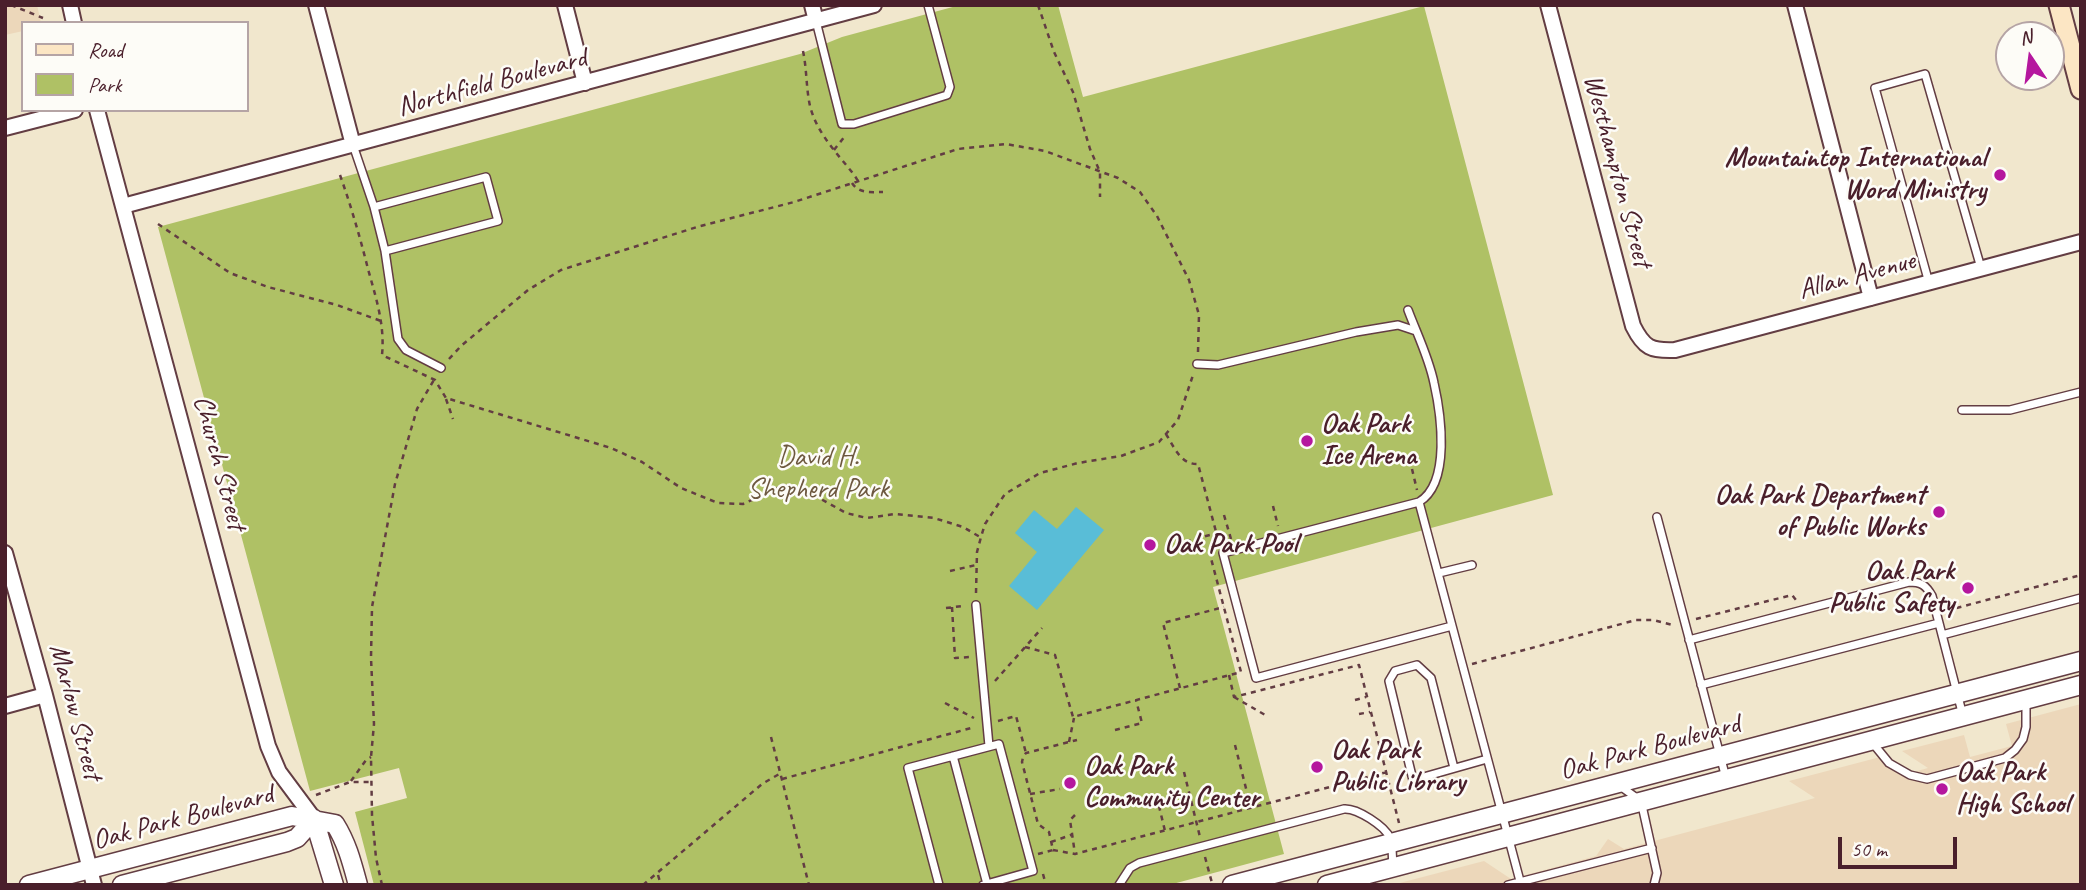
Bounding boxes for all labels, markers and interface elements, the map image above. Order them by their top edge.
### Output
legend [21,21,248,112]
north arrow [1995,21,2065,91]
text: N [2017,24,2034,51]
text: Road [88,37,123,63]
street label: Northfield Boulevard [394,42,590,124]
street label: Westhampton Street [1575,71,1659,271]
text: Park [88,72,121,98]
place label: Mountaintop International Word Ministry [1725,142,1986,208]
marker: Mountaintop International Word Ministry [1992,167,2008,183]
street label: Allan Avenue [1795,244,1919,308]
street label: Church Street [185,392,253,534]
place label: Oak Park Ice Arena [1321,408,1416,474]
marker: Oak Park Ice Arena [1299,433,1315,449]
park label: David H. Shepherd Park [748,441,888,507]
place label: Oak Park Department of Public Works [1714,479,1925,545]
marker: Oak Park Department of Public Works [1931,504,1947,520]
place label: Oak Park Pool [1164,528,1297,562]
marker: Oak Park Pool [1142,537,1158,553]
place label: Oak Park Public Safety [1829,555,1954,621]
marker: Oak Park Public Safety [1960,580,1976,596]
street label: Marlow Street [41,640,109,784]
street label: Oak Park Boulevard [1556,708,1744,788]
place label: Oak Park Public Library [1331,734,1465,800]
place label: Oak Park Community Center [1084,750,1259,816]
place label: Oak Park High School [1956,756,2069,822]
marker: Oak Park Public Library [1309,759,1325,775]
marker: Oak Park Community Center [1062,775,1078,791]
street label: Oak Park Boulevard [89,778,277,858]
marker: Oak Park High School [1934,781,1950,797]
scale bar [1841,824,1960,868]
text: 50 m [1851,836,1887,862]

